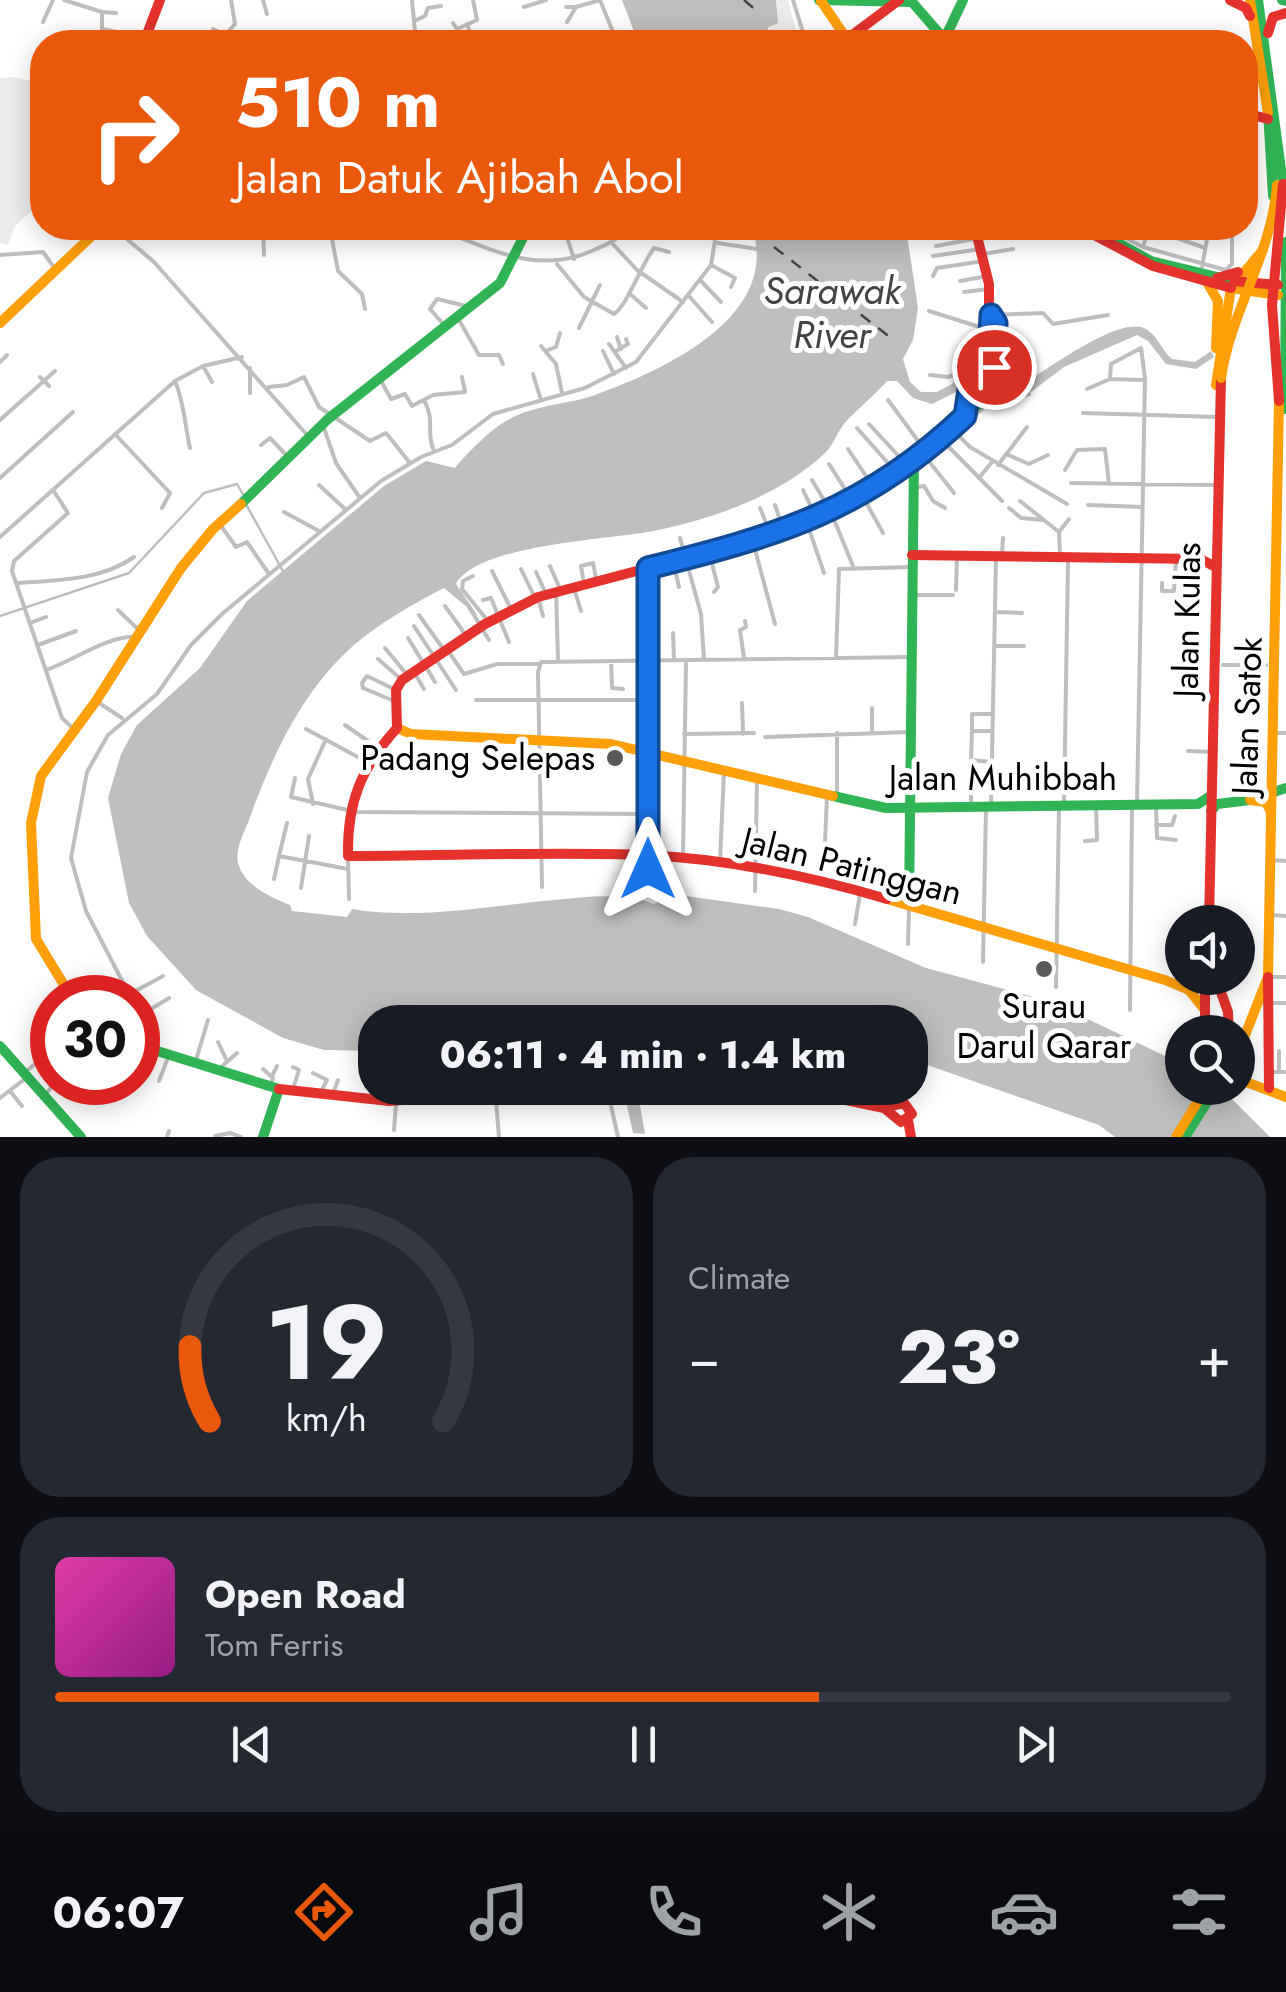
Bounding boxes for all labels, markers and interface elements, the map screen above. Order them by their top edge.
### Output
text: 510 m [235,52,441,153]
icon: right [70,70,200,200]
text: Jalan Datuk Ajibah Abol [235,145,684,210]
water label: Sarawak River [763,263,902,362]
pin [952,325,1037,410]
icon: arrive [967,340,1022,395]
street label: Jalan Kulas [1161,542,1213,702]
street label: Jalan Satok [1219,636,1275,800]
place label: Padang Selepas [360,733,595,783]
marker: Padang Selepas [604,747,626,769]
street label: Jalan Muhibbah [885,753,1117,803]
street label: Jalan Patinggan [733,814,967,917]
position arrow [596,817,700,921]
map controls [1165,905,1255,1105]
button: sound [1165,905,1255,995]
marker: Surau Darul Qarar [1033,958,1055,980]
speed limit sign: 30 [30,975,160,1105]
place label: Surau Darul Qarar [957,981,1131,1071]
button: search [1165,1015,1255,1105]
text: 06:11 · 4 min · 1.4 km [440,1027,846,1082]
text: Climate [688,1255,790,1301]
text: 19 [265,1268,388,1418]
text: 23° [898,1303,1020,1411]
text: − [688,1318,720,1398]
text: + [1197,1318,1231,1398]
text: km/h [286,1393,367,1444]
text: Open Road [205,1567,406,1622]
text: Tom Ferris [205,1622,343,1668]
icon: previous [224,1717,279,1772]
icon: pause [616,1717,671,1772]
icon: next [1008,1717,1063,1772]
icon: directions [289,1877,359,1947]
icon: music [464,1877,534,1947]
icon: phone [639,1877,709,1947]
icon: climate [814,1877,884,1947]
icon: car [989,1877,1059,1947]
icon: filters [1164,1877,1234,1947]
text: 06:07 [52,1880,184,1945]

